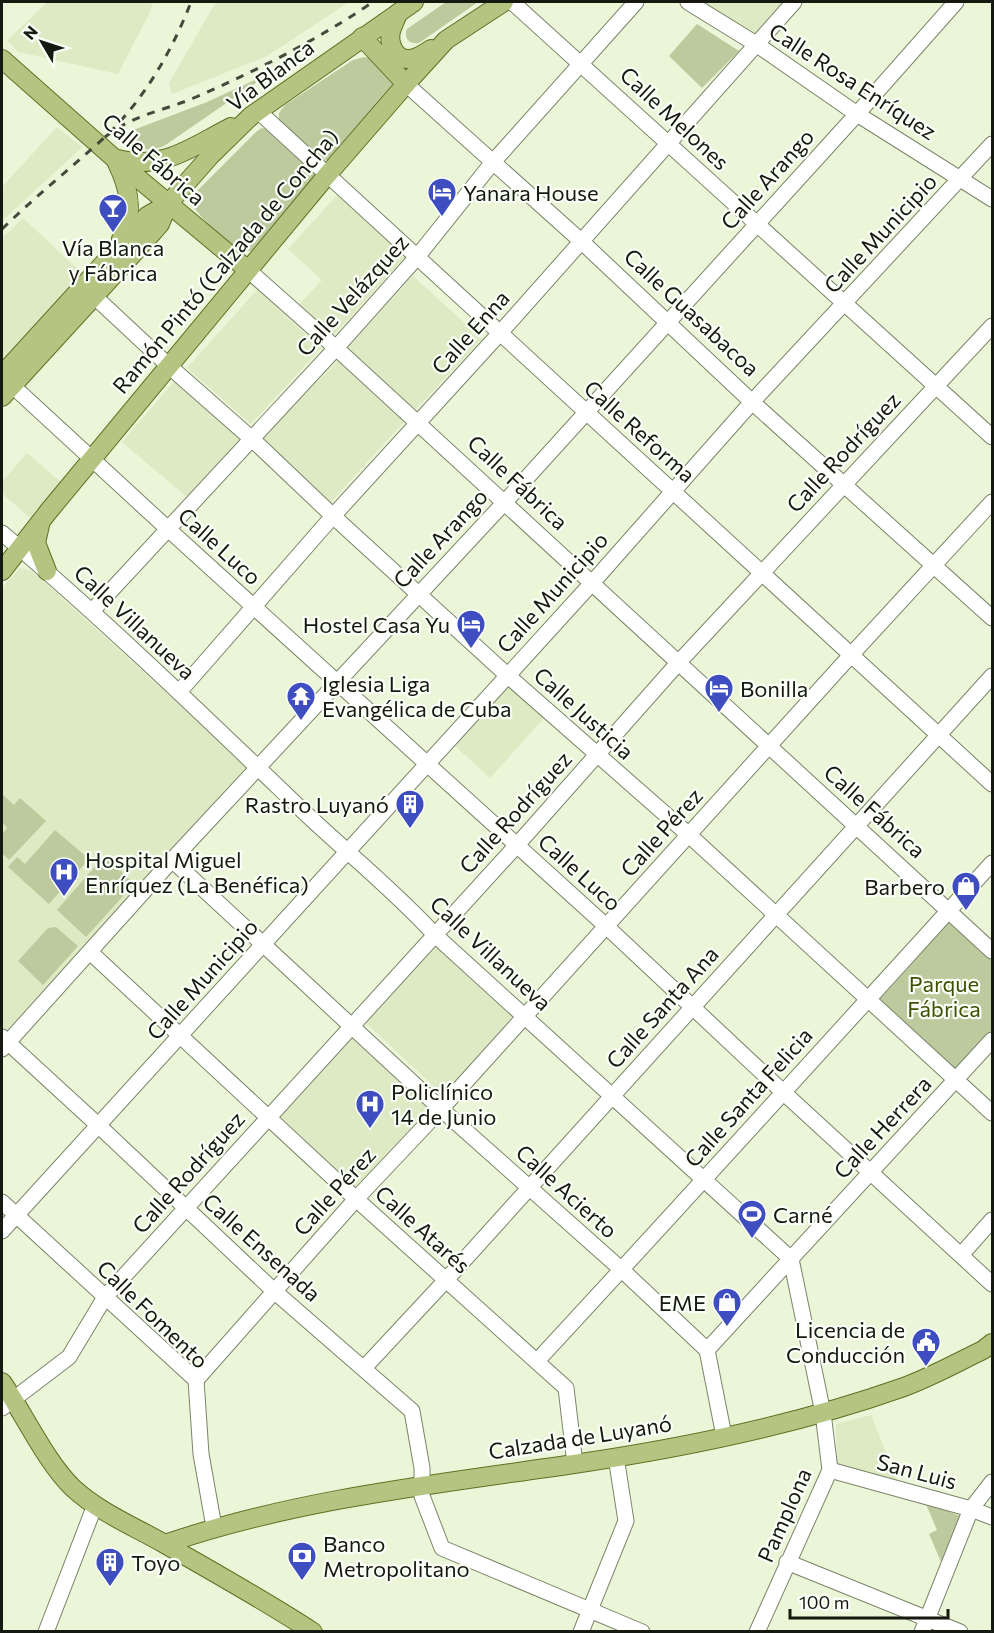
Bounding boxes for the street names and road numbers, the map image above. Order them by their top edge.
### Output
street label: Calle Rosa Enríquez [764,17,942,145]
street label: Vía Blanca [221,33,319,117]
street label: Calle Melones [615,61,735,175]
street label: Calle Fábrica [97,107,211,211]
street label: Ramón Pintó (Calzada de Concha) [106,123,344,399]
street label: Calle Arango [715,123,819,235]
street label: Calle Municipio [818,168,942,298]
street label: Calle Velázquez [290,229,414,361]
street label: Calle Guasabacoa [619,242,765,382]
street label: Calle Enna [425,285,515,379]
street label: Calle Reforma [579,374,701,488]
street label: Calle Rodríguez [780,386,906,518]
street label: Calle Fábrica [462,429,574,535]
street label: Calle Arango [387,483,493,593]
street label: Calle Luco [173,502,267,590]
street label: Calle Municipio [491,526,613,658]
street label: Calle Villanueva [69,559,201,685]
street label: Calle Justicia [529,661,639,765]
street label: Calle Rodríguez [453,745,577,878]
street label: Calle Fábrica [819,758,931,864]
street label: Calle Pérez [614,782,708,882]
street label: Calle Luco [533,828,627,916]
street label: Calle Villanueva [425,890,557,1016]
street label: Calle Municipio [141,913,263,1045]
street label: Calle Santa Ana [600,941,724,1073]
street label: Calle Santa Felicia [678,1022,818,1172]
street label: Calle Herrera [828,1070,936,1184]
street label: Calle Rodríguez [126,1105,250,1238]
street label: Calle Acierto [511,1138,623,1244]
street label: Calle Pérez [287,1141,381,1241]
street label: Calle Atarés [370,1179,476,1279]
street label: Calle Ensenada [198,1187,326,1307]
street label: Calle Fomento [92,1254,214,1374]
street label: Calzada de Luyanó [487,1409,673,1465]
street label: San Luis [874,1447,960,1495]
street label: Pamplona [751,1464,817,1566]

